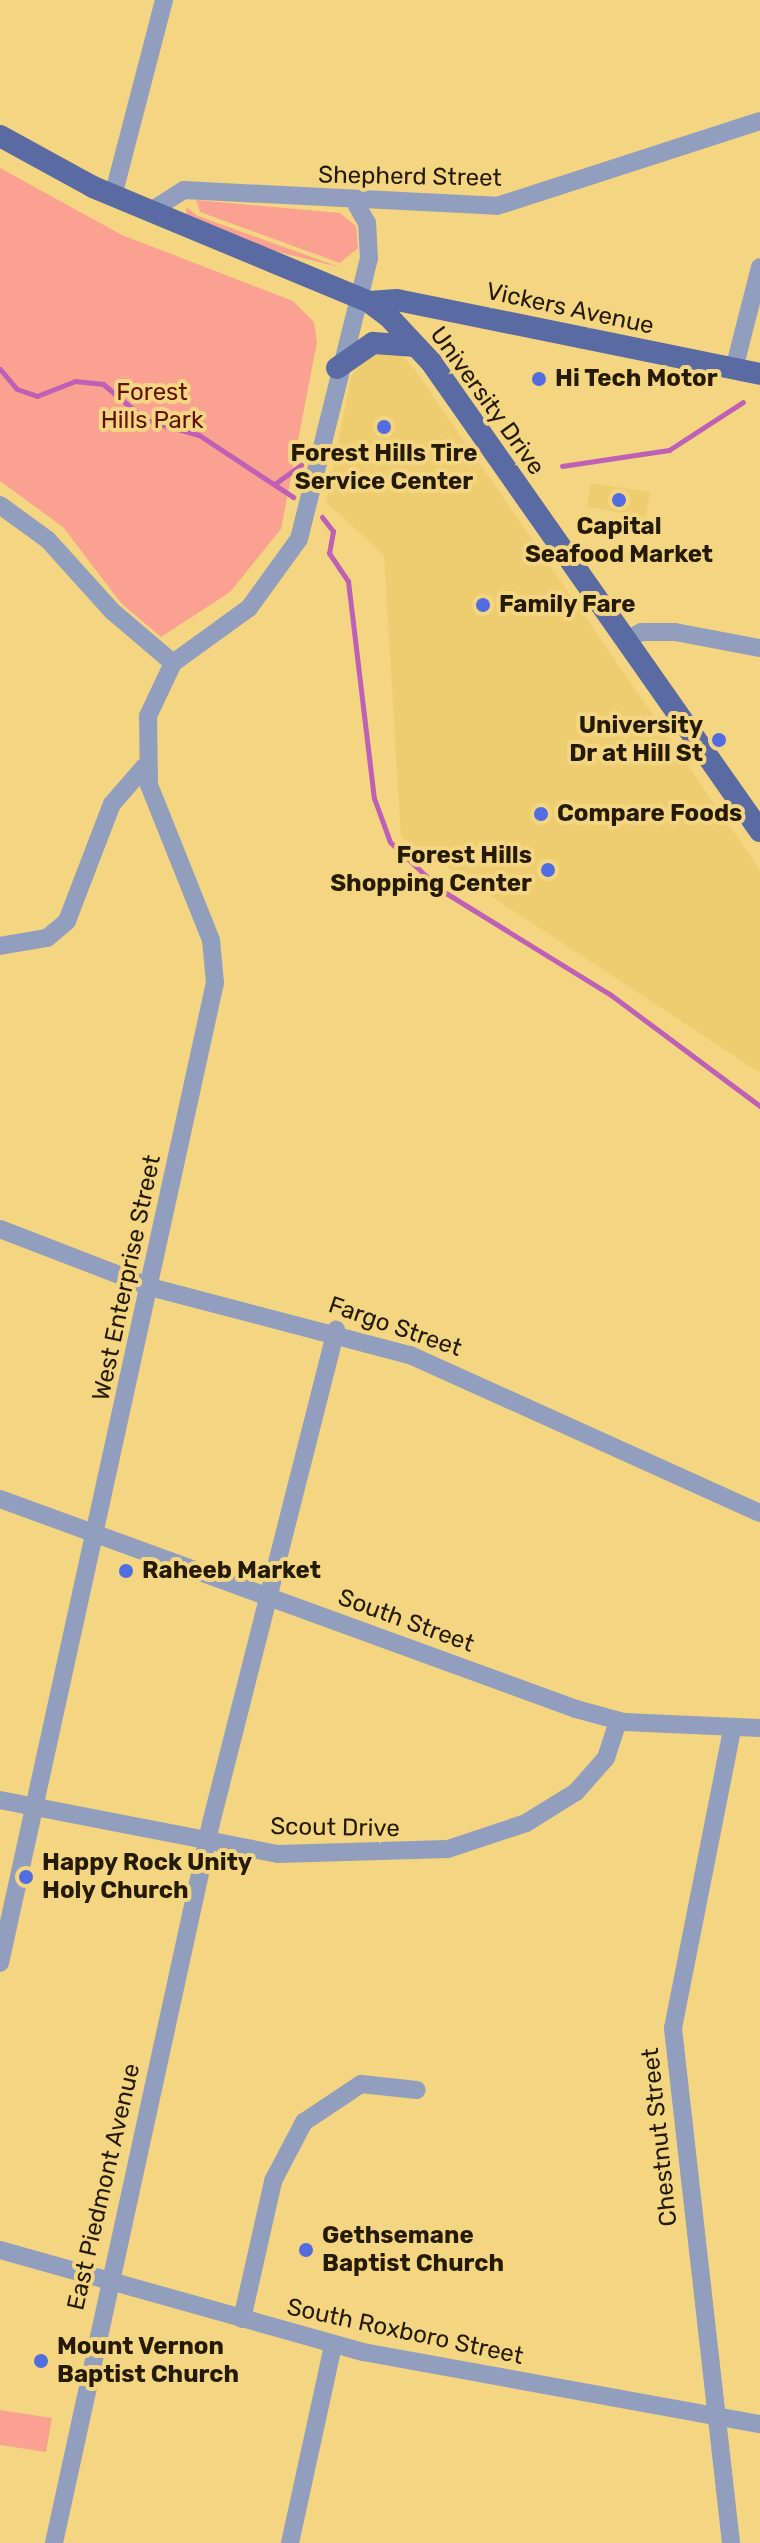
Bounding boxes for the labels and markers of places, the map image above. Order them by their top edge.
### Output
place label: Hi Tech Motor [555,365,718,393]
marker: Hi Tech Motor [530,370,548,388]
marker: Forest Hills Tire Service Center [375,418,393,436]
place label: Forest Hills Tire Service Center [290,440,478,496]
marker: Capital Seafood Market [610,491,628,509]
place label: Capital Seafood Market [525,513,713,569]
place label: Family Fare [499,591,636,619]
marker: Family Fare [474,596,492,614]
place label: University Dr at Hill St [569,712,703,768]
marker: University Dr at Hill St [710,731,728,749]
place label: Compare Foods [557,800,742,828]
marker: Compare Foods [532,805,550,823]
place label: Forest Hills Shopping Center [330,842,532,898]
marker: Forest Hills Shopping Center [539,861,557,879]
place label: Raheeb Market [142,1557,321,1585]
marker: Raheeb Market [117,1562,135,1580]
place label: Happy Rock Unity Holy Church [42,1849,253,1905]
marker: Happy Rock Unity Holy Church [17,1868,35,1886]
place label: Gethsemane Baptist Church [322,2222,504,2278]
marker: Gethsemane Baptist Church [297,2241,315,2259]
place label: Mount Vernon Baptist Church [57,2333,239,2389]
marker: Mount Vernon Baptist Church [32,2352,50,2370]

